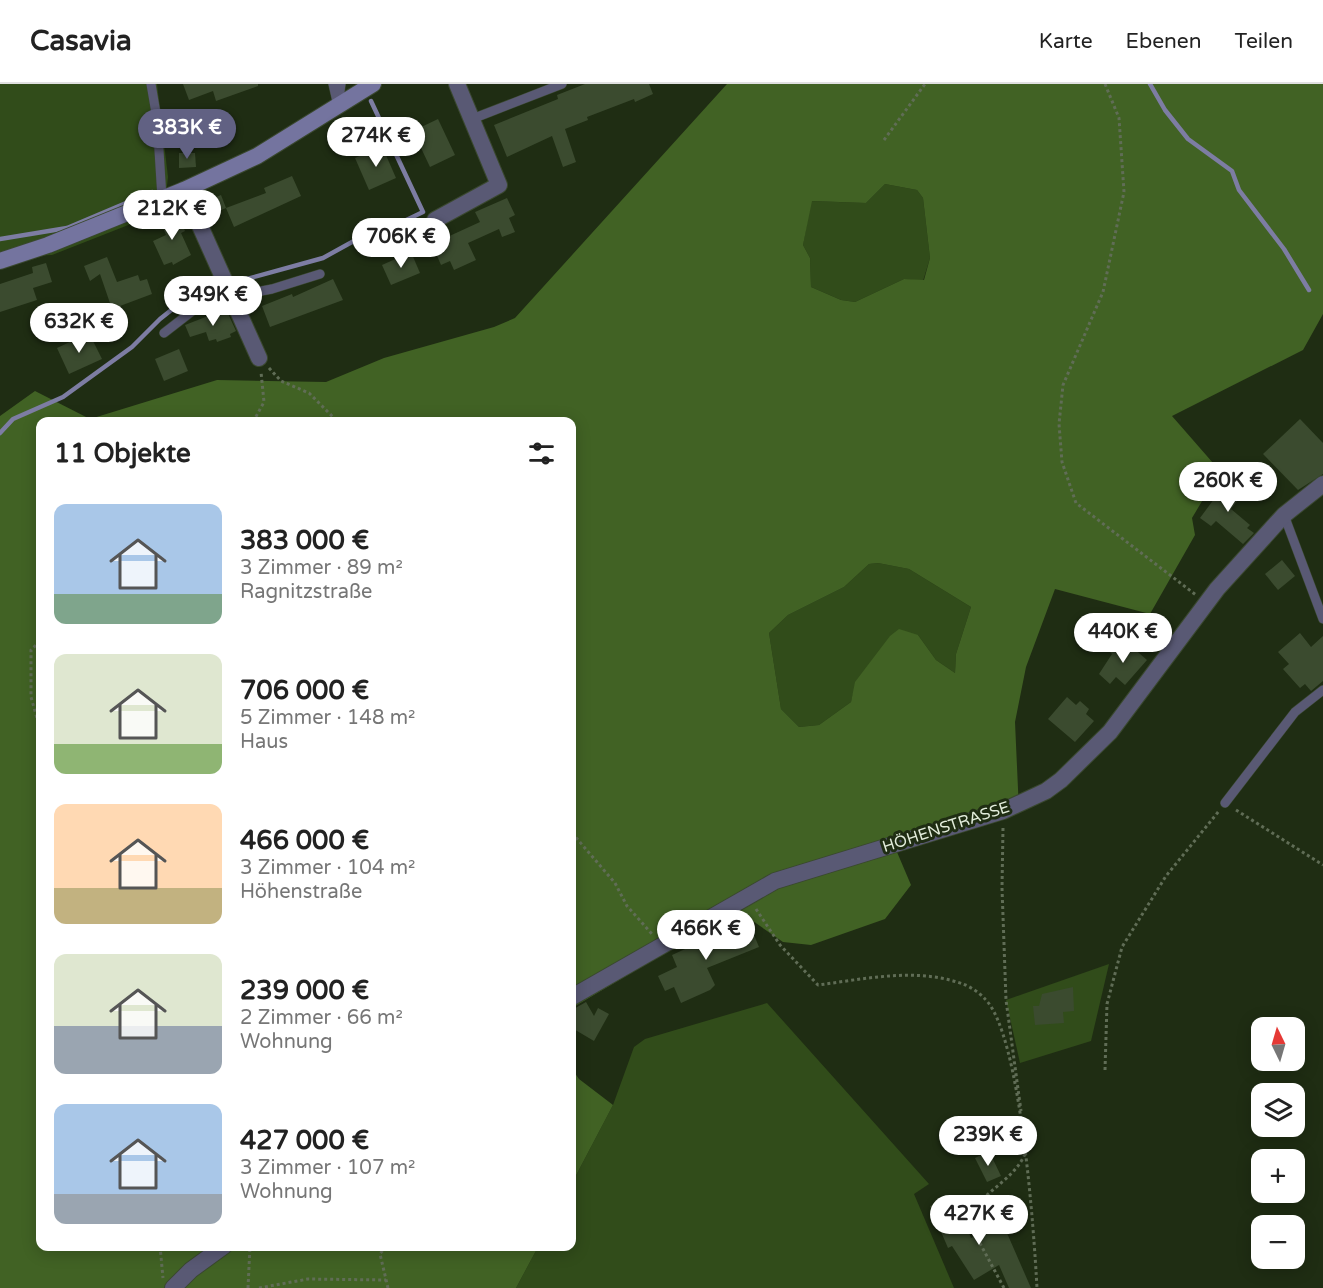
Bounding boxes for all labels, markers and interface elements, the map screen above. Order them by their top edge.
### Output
text: Casavia [30,24,132,58]
text: Karte [1039,29,1093,54]
text: Ebenen [1126,29,1202,54]
text: Teilen [1235,29,1293,54]
pin: 383K € [138,109,236,160]
text: 383K € [152,116,222,140]
pin: 274K € [327,117,425,168]
text: 274K € [341,124,411,148]
pin: 212K € [123,190,221,241]
text: 212K € [137,197,207,221]
pin: 706K € [352,218,450,269]
text: 706K € [366,225,436,249]
pin: 349K € [164,276,262,327]
text: 349K € [178,283,248,307]
pin: 632K € [30,303,128,354]
text: 632K € [44,310,114,334]
icon: filters [525,437,558,470]
text: 11 Objekte [54,438,191,469]
pin: 260K € [1179,462,1277,513]
text: 260K € [1193,469,1263,493]
text: 383 000 € [240,525,369,556]
icon: home [102,528,174,600]
text: 3 Zimmer · 89 m² [240,556,403,580]
text: Ragnitzstraße [240,580,372,604]
pin: 440K € [1074,613,1172,664]
text: 440K € [1088,620,1158,644]
text: 706 000 € [240,675,369,706]
icon: home [102,678,174,750]
text: 5 Zimmer · 148 m² [240,706,415,730]
text: Haus [240,730,288,754]
street label: HÖHENSTRASSE [880,797,1012,857]
text: 466 000 € [240,825,369,856]
icon: home [102,828,174,900]
text: 3 Zimmer · 104 m² [240,856,415,880]
text: Höhenstraße [240,880,362,904]
pin: 466K € [657,910,755,961]
text: 466K € [671,917,741,941]
text: 239 000 € [240,975,369,1006]
icon: home [102,978,174,1050]
text: 2 Zimmer · 66 m² [240,1006,403,1030]
north arrow [1251,1017,1305,1071]
map controls [1251,1017,1305,1269]
text: Wohnung [240,1030,333,1054]
button: layers [1251,1083,1305,1137]
pin: 239K € [939,1116,1037,1167]
text: 239K € [953,1123,1023,1147]
text: 427 000 € [240,1125,369,1156]
icon: home [102,1128,174,1200]
button: + [1251,1149,1305,1203]
text: 3 Zimmer · 107 m² [240,1156,415,1180]
text: Wohnung [240,1180,333,1204]
pin: 427K € [930,1195,1028,1246]
text: 427K € [944,1202,1014,1226]
button: − [1251,1215,1305,1269]

